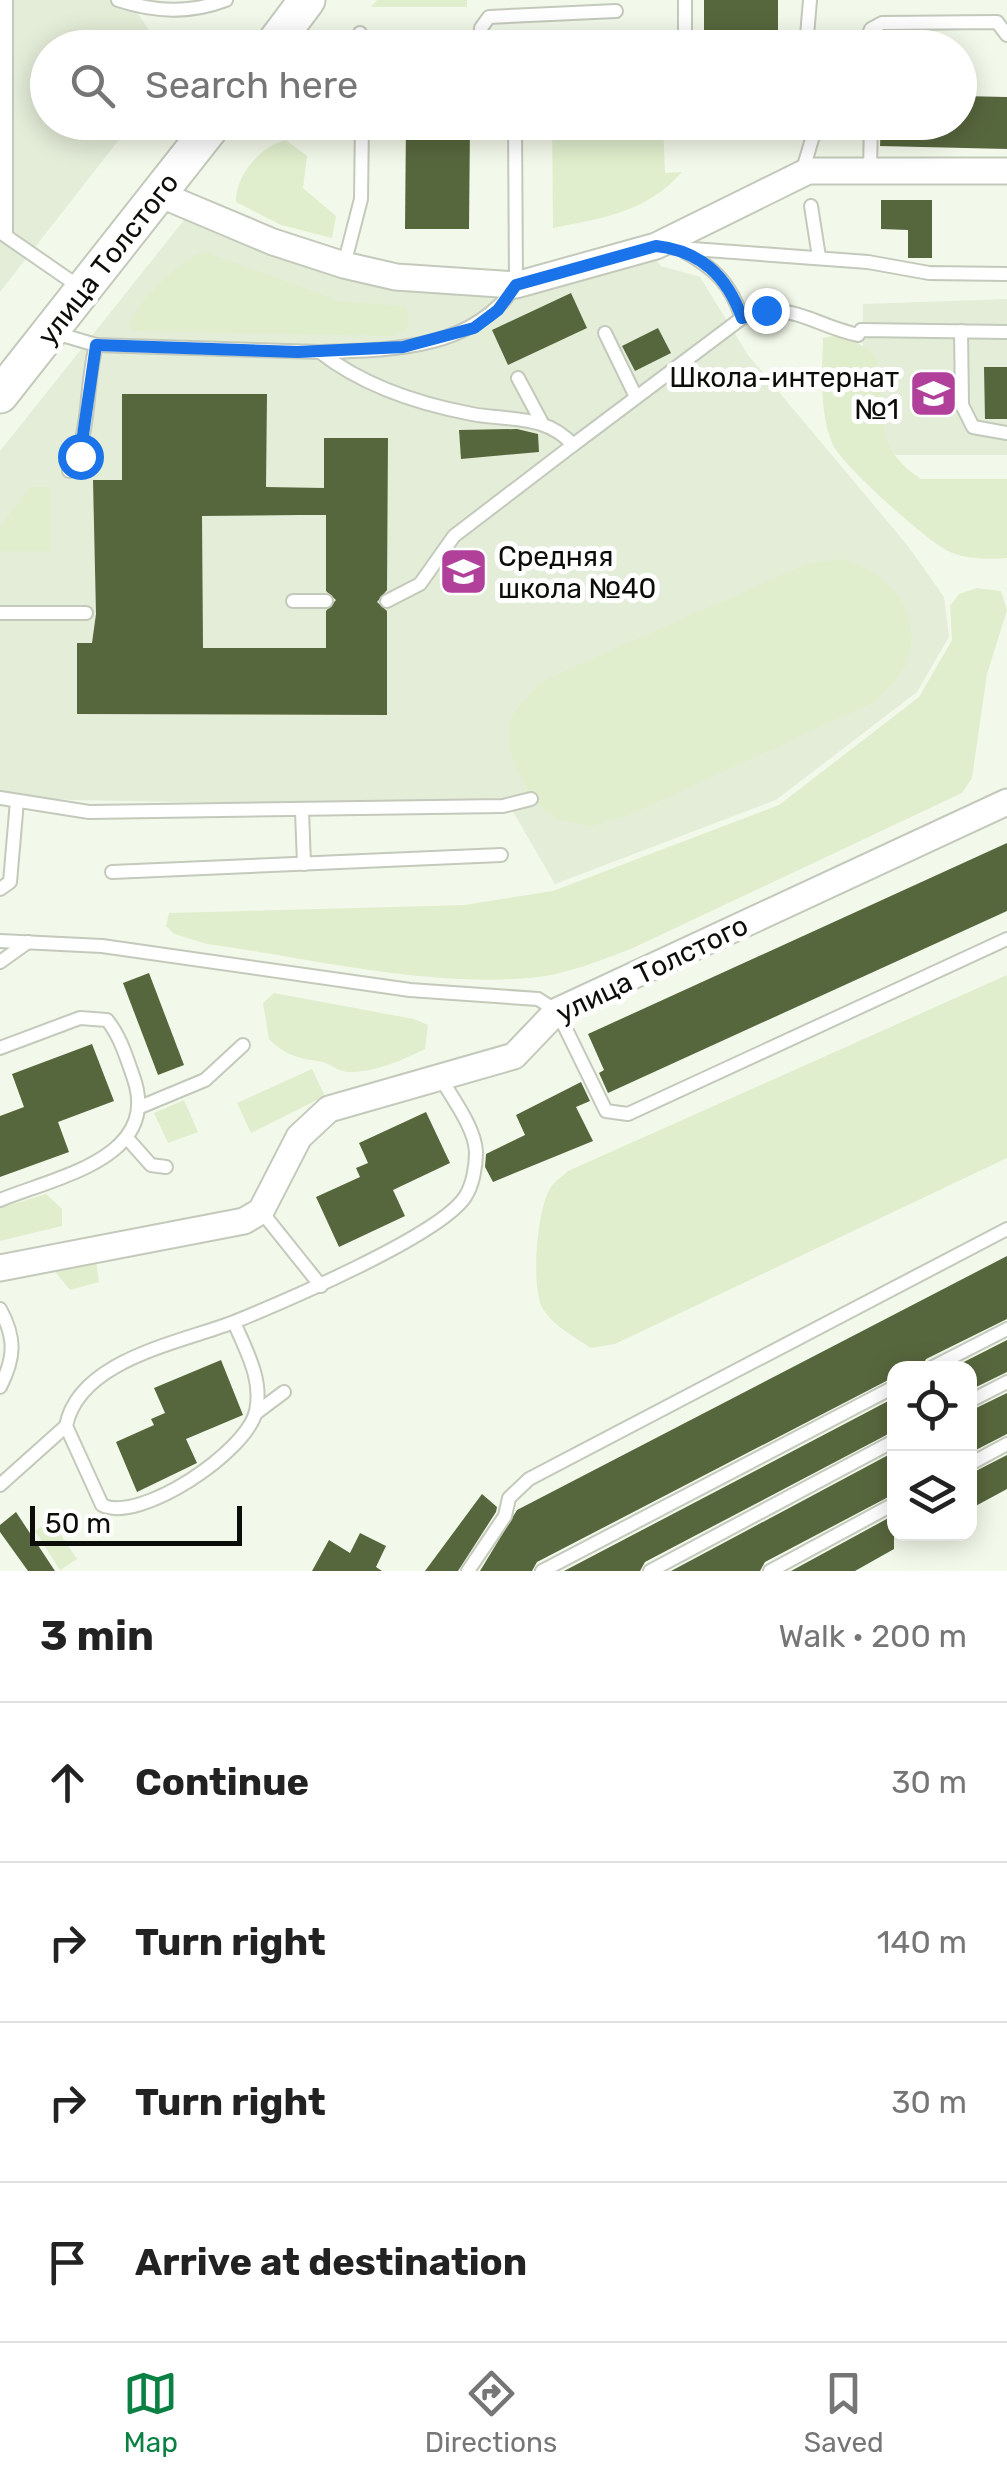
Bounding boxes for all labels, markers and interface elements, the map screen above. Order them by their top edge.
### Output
search box [30,30,977,140]
icon: search [65,58,120,113]
text: Search here [145,62,358,108]
street label: улица Толстого [31,166,185,352]
route end [744,288,790,334]
place label: Школа-интернат №1 [669,361,899,426]
school or university icon: Школа-интернат №1 [908,367,960,419]
route start [58,434,104,480]
place label: Средняя школа №40 [498,540,656,605]
school or university icon: Средняя школа №40 [437,546,489,598]
street label: улица Толстого [551,908,753,1030]
map controls [887,1361,977,1541]
button: locate [887,1361,977,1451]
button: layers [887,1451,977,1541]
scale bar [30,1501,242,1546]
text: 50 m [45,1507,111,1540]
text: 3 min [40,1611,154,1661]
text: Walk · 200 m [778,1617,967,1655]
icon: ahead [40,1755,95,1810]
text: Continue [135,1759,309,1805]
text: 30 m [891,1763,967,1801]
icon: right [40,1915,95,1970]
text: Turn right [135,1919,326,1965]
text: 140 m [877,1923,967,1961]
icon: right [40,2075,95,2130]
text: Turn right [135,2079,326,2125]
text: 30 m [891,2083,967,2121]
icon: arrive [40,2235,95,2290]
text: Arrive at destination [135,2239,527,2285]
tab: Map [123,2366,178,2459]
tab: Directions [425,2366,557,2459]
tab: Saved [804,2366,884,2459]

